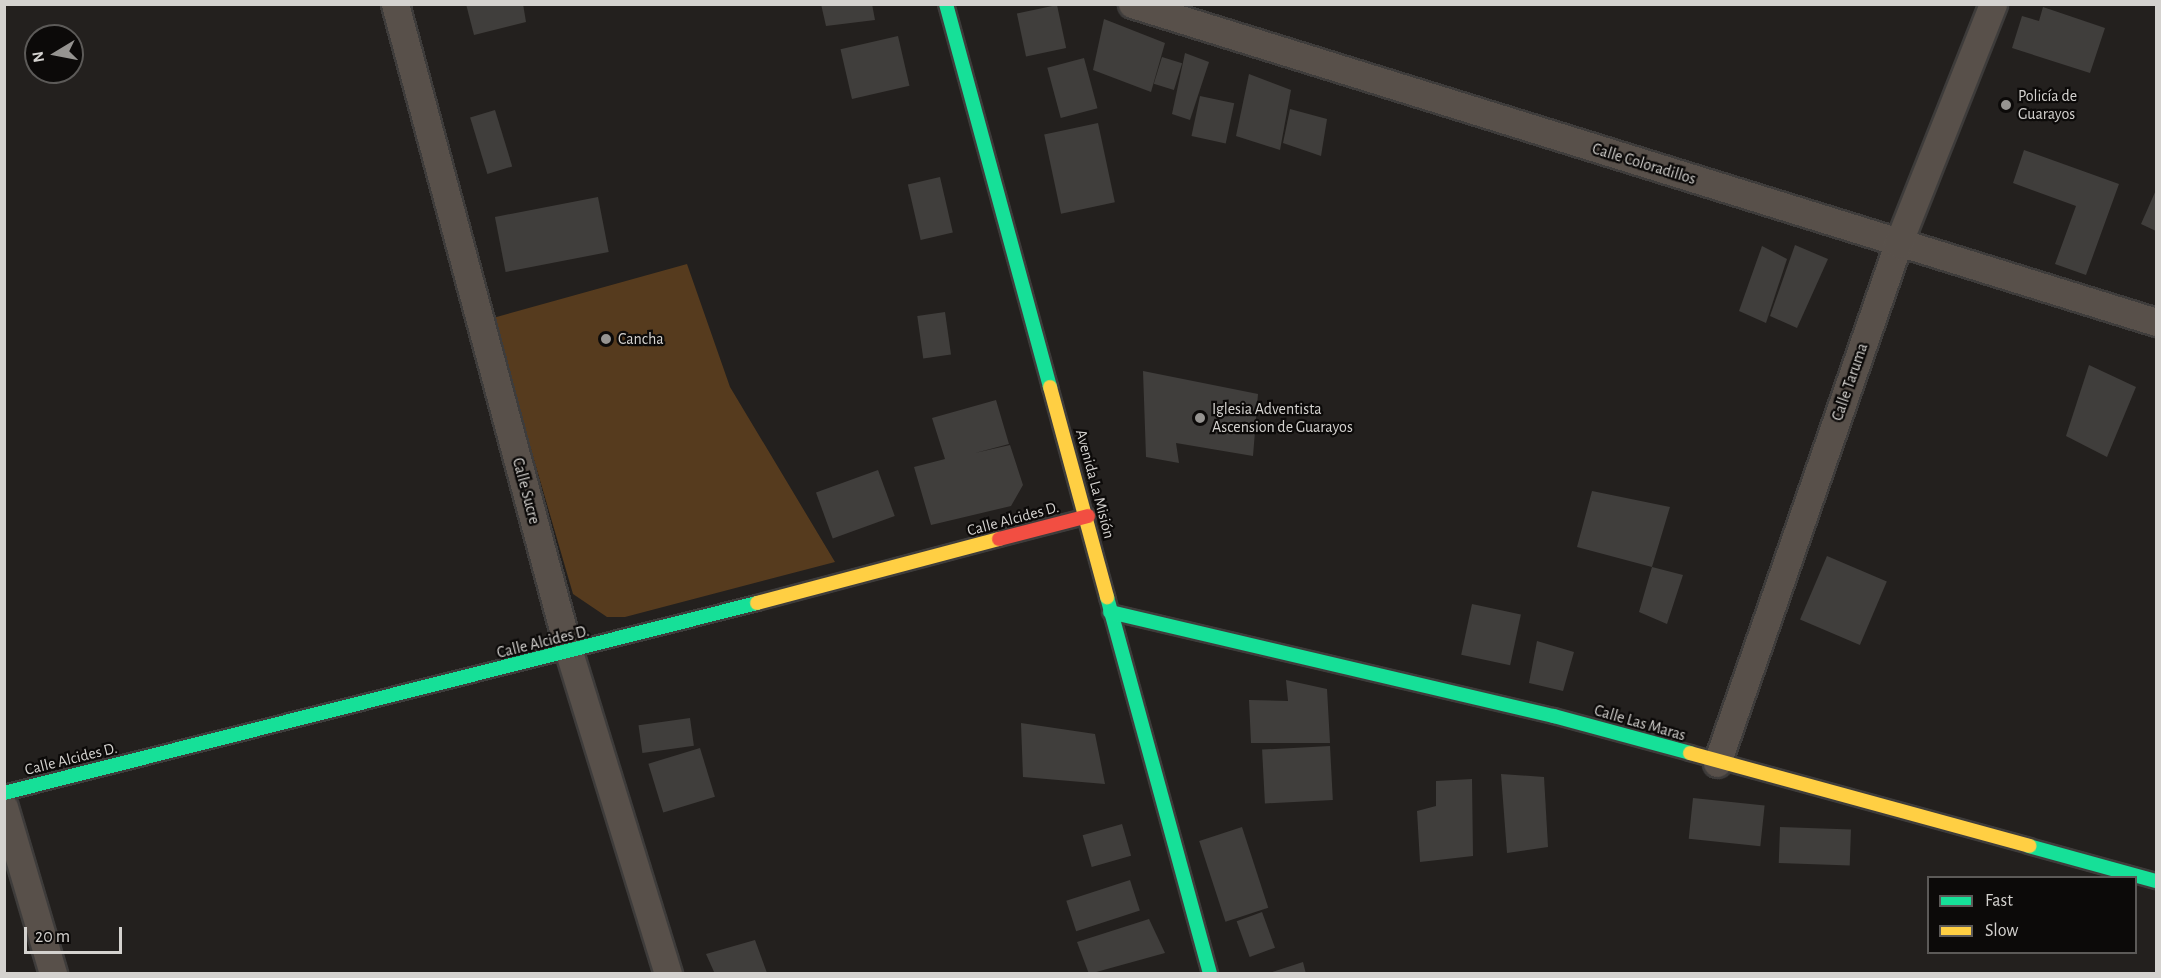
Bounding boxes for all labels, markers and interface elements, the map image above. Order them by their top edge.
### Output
north arrow [24,24,84,84]
text: N [29,50,47,64]
place label: Policía de Guarayos [2018,86,2077,124]
marker: Policía de Guarayos [1999,98,2013,112]
street label: Calle Coloradillos [1590,139,1698,189]
place label: Cancha [618,329,664,349]
marker: Cancha [599,332,613,346]
street label: Calle Taruma [1828,341,1872,423]
place label: Iglesia Adventista Ascension de Guarayos [1212,399,1353,437]
marker: Iglesia Adventista Ascension de Guarayos [1193,411,1207,425]
street label: Avenida La Misión [1071,427,1119,541]
street label: Calle Sucre [508,456,544,526]
street label: Calle Alcides D. [965,498,1061,540]
street label: Calle Alcides D. [495,621,591,663]
street label: Calle Las Maras [1592,701,1688,745]
street label: Calle Alcides D. [23,738,119,780]
legend [1927,876,2137,954]
text: Fast [1985,892,2013,910]
scale bar [27,915,124,953]
text: Slow [1985,922,2018,940]
text: 20 m [35,928,70,946]

